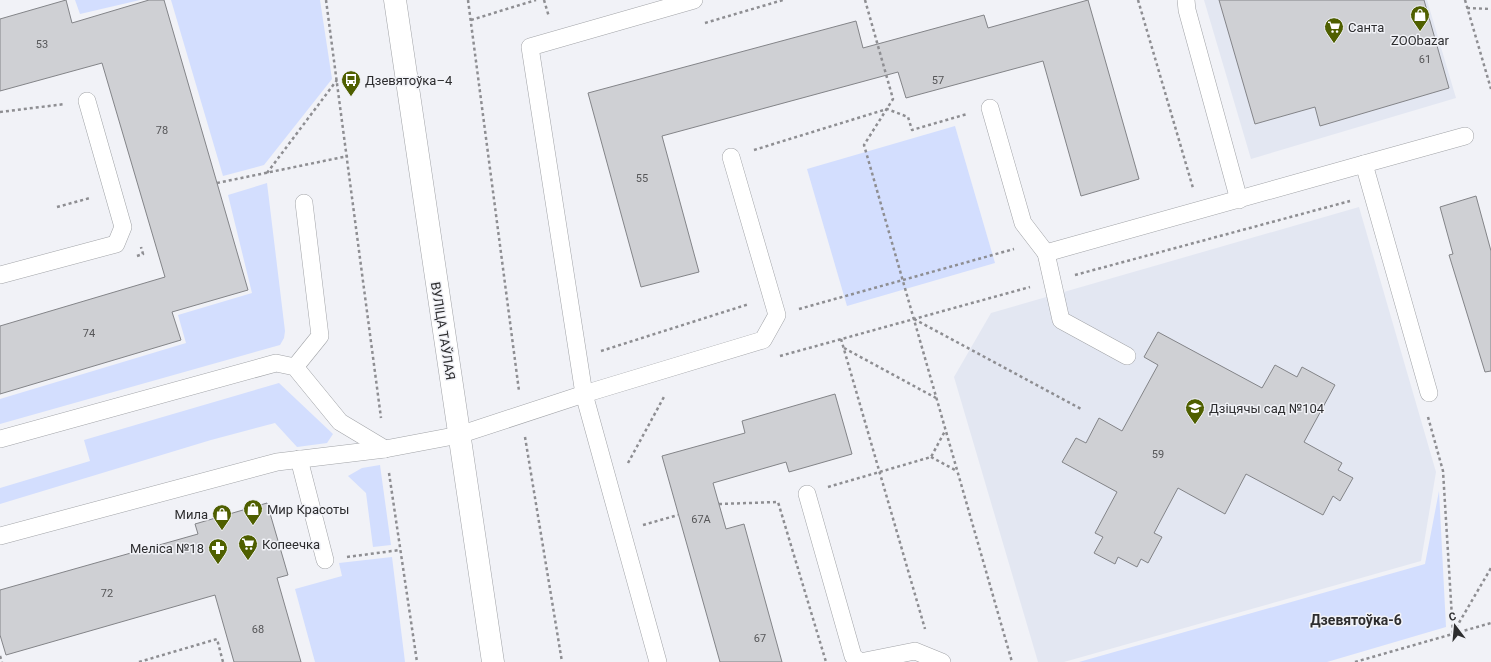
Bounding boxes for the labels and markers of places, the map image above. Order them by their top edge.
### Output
shop icon: ZOObazar [1409,4,1431,32]
supermarket icon: Санта [1323,16,1345,44]
place label: Санта [1348,20,1384,35]
place label: ZOObazar [1391,33,1449,48]
bus stop icon: Дзевятоўка–4 [340,69,362,97]
place label: Дзевятоўка–4 [365,73,453,88]
school or university icon: Дзіцячы сад №104 [1184,397,1206,425]
place label: Дзіцячы сад №104 [1209,401,1325,416]
shop icon: Мир Красоты [242,498,264,526]
place label: Мир Красоты [267,502,349,517]
shop icon: Мила [211,503,233,531]
place label: Мила [175,507,208,522]
supermarket icon: Копеечка [237,533,259,561]
pharmacy icon: Меліса №18 [207,537,229,565]
place label: Копеечка [262,537,320,552]
place label: Меліса №18 [130,541,204,556]

